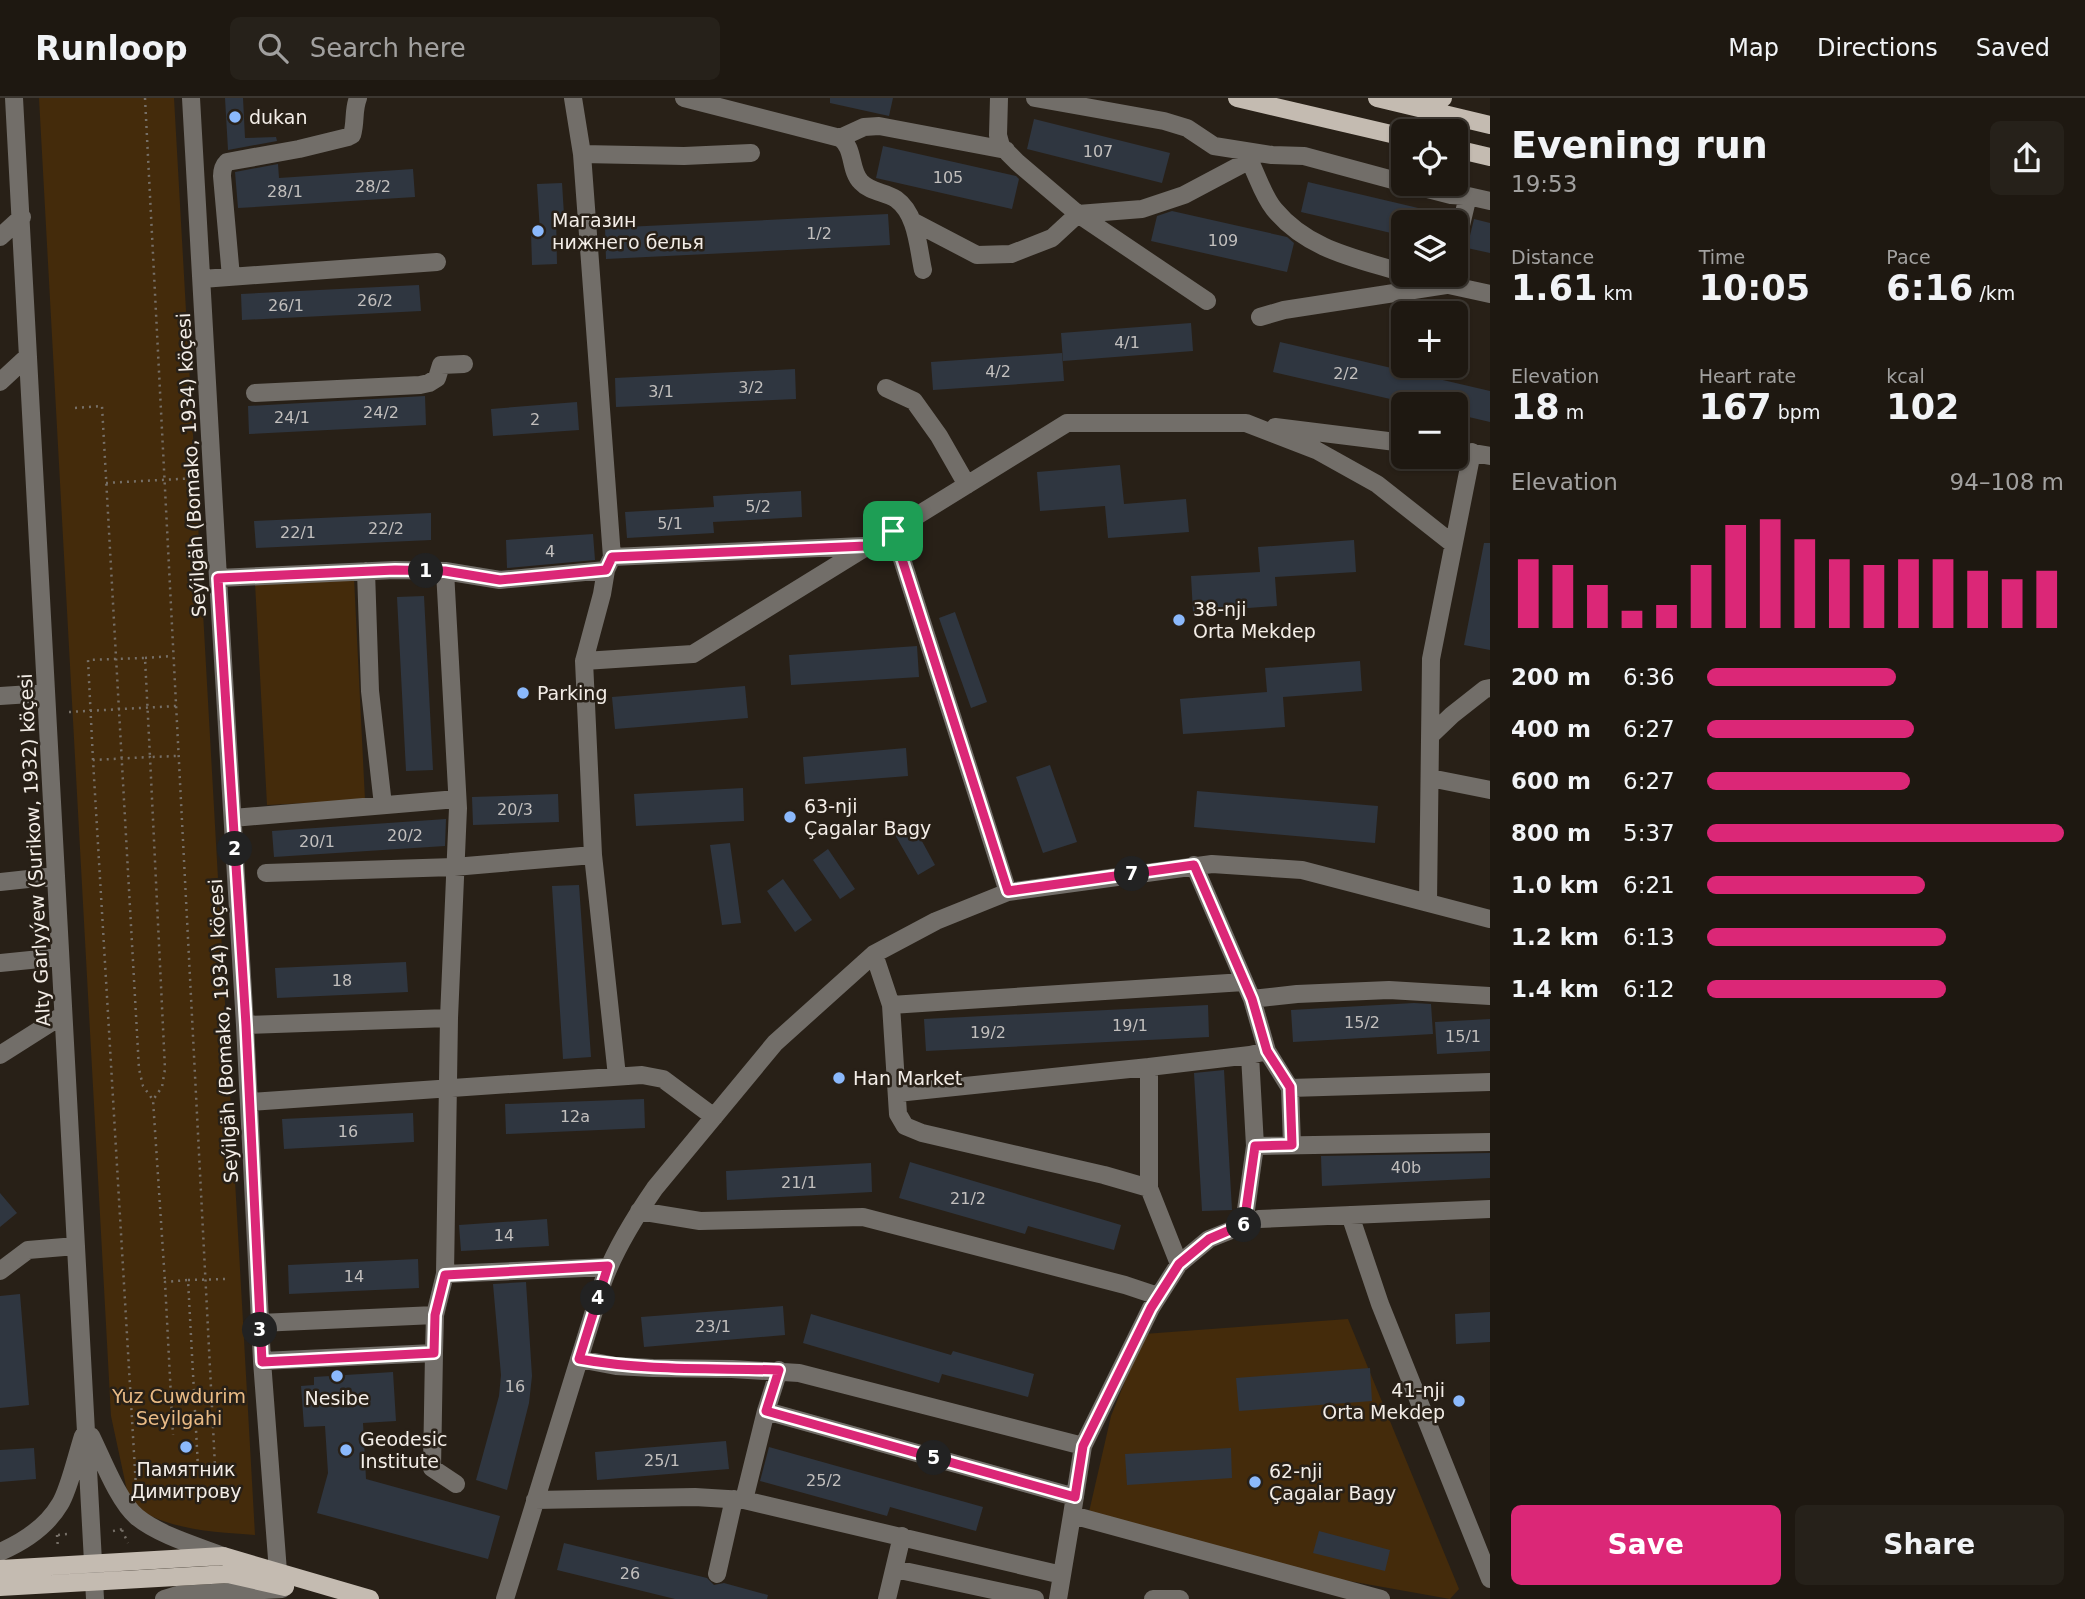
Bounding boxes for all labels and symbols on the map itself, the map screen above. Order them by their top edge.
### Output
place label: dukan [249,106,307,128]
marker: dukan [227,109,243,125]
house number: 107 [1083,142,1113,161]
house number: 105 [933,168,963,187]
house number: 28/2 [355,177,391,196]
house number: 28/1 [267,182,303,201]
place label: Магазин нижнего белья [552,209,704,253]
marker: Магазин нижнего белья [530,223,546,239]
house number: 1/2 [806,224,832,243]
house number: 109 [1208,231,1238,250]
house number: 26/2 [357,291,393,310]
house number: 26/1 [268,296,304,315]
street label: Seýilgäh (Bomako, 1934) köçesi [172,312,210,618]
house number: 4/1 [1114,333,1140,352]
house number: 4/2 [985,362,1011,381]
house number: 2/2 [1333,364,1359,383]
house number: 3/2 [738,378,764,397]
house number: 3/1 [648,382,674,401]
house number: 24/2 [363,403,399,422]
house number: 24/1 [274,408,310,427]
house number: 2 [530,410,540,429]
house number: 5/2 [745,497,771,516]
pin [863,501,923,561]
house number: 5/1 [657,514,683,533]
house number: 22/2 [368,519,404,538]
house number: 22/1 [280,523,316,542]
house number: 4 [545,542,555,561]
pin: 1 [408,554,444,588]
place label: 38-nji Orta Mekdep [1193,598,1316,642]
marker: 38-nji Orta Mekdep [1171,612,1187,628]
street label: Alty Garlyýew (Surikow, 1932) köçesi [14,673,54,1027]
place label: Parking [537,682,607,704]
marker: Parking [515,685,531,701]
place label: 63-nji Çagalar Bagy [804,795,931,839]
house number: 20/3 [497,800,533,819]
marker: 63-nji Çagalar Bagy [782,809,798,825]
house number: 20/2 [387,826,423,845]
pin: 2 [218,832,252,866]
house number: 20/1 [299,832,335,851]
pin: 7 [1114,856,1150,892]
street label: Seýilgäh (Bomako, 1934) köçesi [204,878,242,1184]
house number: 18 [332,971,352,990]
house number: 15/2 [1344,1013,1380,1032]
house number: 19/1 [1112,1016,1148,1035]
house number: 19/2 [970,1023,1006,1042]
house number: 15/1 [1445,1027,1481,1046]
place label: Han Market [853,1067,962,1089]
marker: Han Market [831,1070,847,1086]
house number: 12a [560,1107,590,1126]
house number: 16 [338,1122,358,1141]
house number: 40b [1391,1158,1421,1177]
house number: 21/1 [781,1173,817,1192]
house number: 21/2 [950,1189,986,1208]
pin: 6 [1226,1208,1262,1242]
house number: 14 [494,1226,514,1245]
house number: 14 [344,1267,364,1286]
pin: 4 [580,1280,616,1316]
pin: 3 [243,1312,278,1348]
house number: 23/1 [695,1317,731,1336]
marker: Nesibe [329,1368,345,1384]
house number: 16 [505,1377,525,1396]
place label: 41-nji Orta Mekdep [1322,1379,1445,1423]
park label: Yuz Cuwdurim Seyilgahi [111,1385,246,1429]
place label: Nesibe [305,1387,369,1409]
marker: 41-nji Orta Mekdep [1451,1393,1467,1409]
place label: Geodesic Institute [360,1428,447,1472]
marker: Памятник Димитрову [178,1439,194,1455]
pin: 5 [916,1440,951,1476]
marker: Geodesic Institute [338,1442,354,1458]
house number: 25/1 [644,1451,680,1470]
place label: Памятник Димитрову [130,1458,242,1502]
place label: 62-nji Çagalar Bagy [1269,1460,1396,1504]
house number: 25/2 [806,1471,842,1490]
marker: 62-nji Çagalar Bagy [1247,1474,1263,1490]
house number: 26 [620,1564,640,1583]

